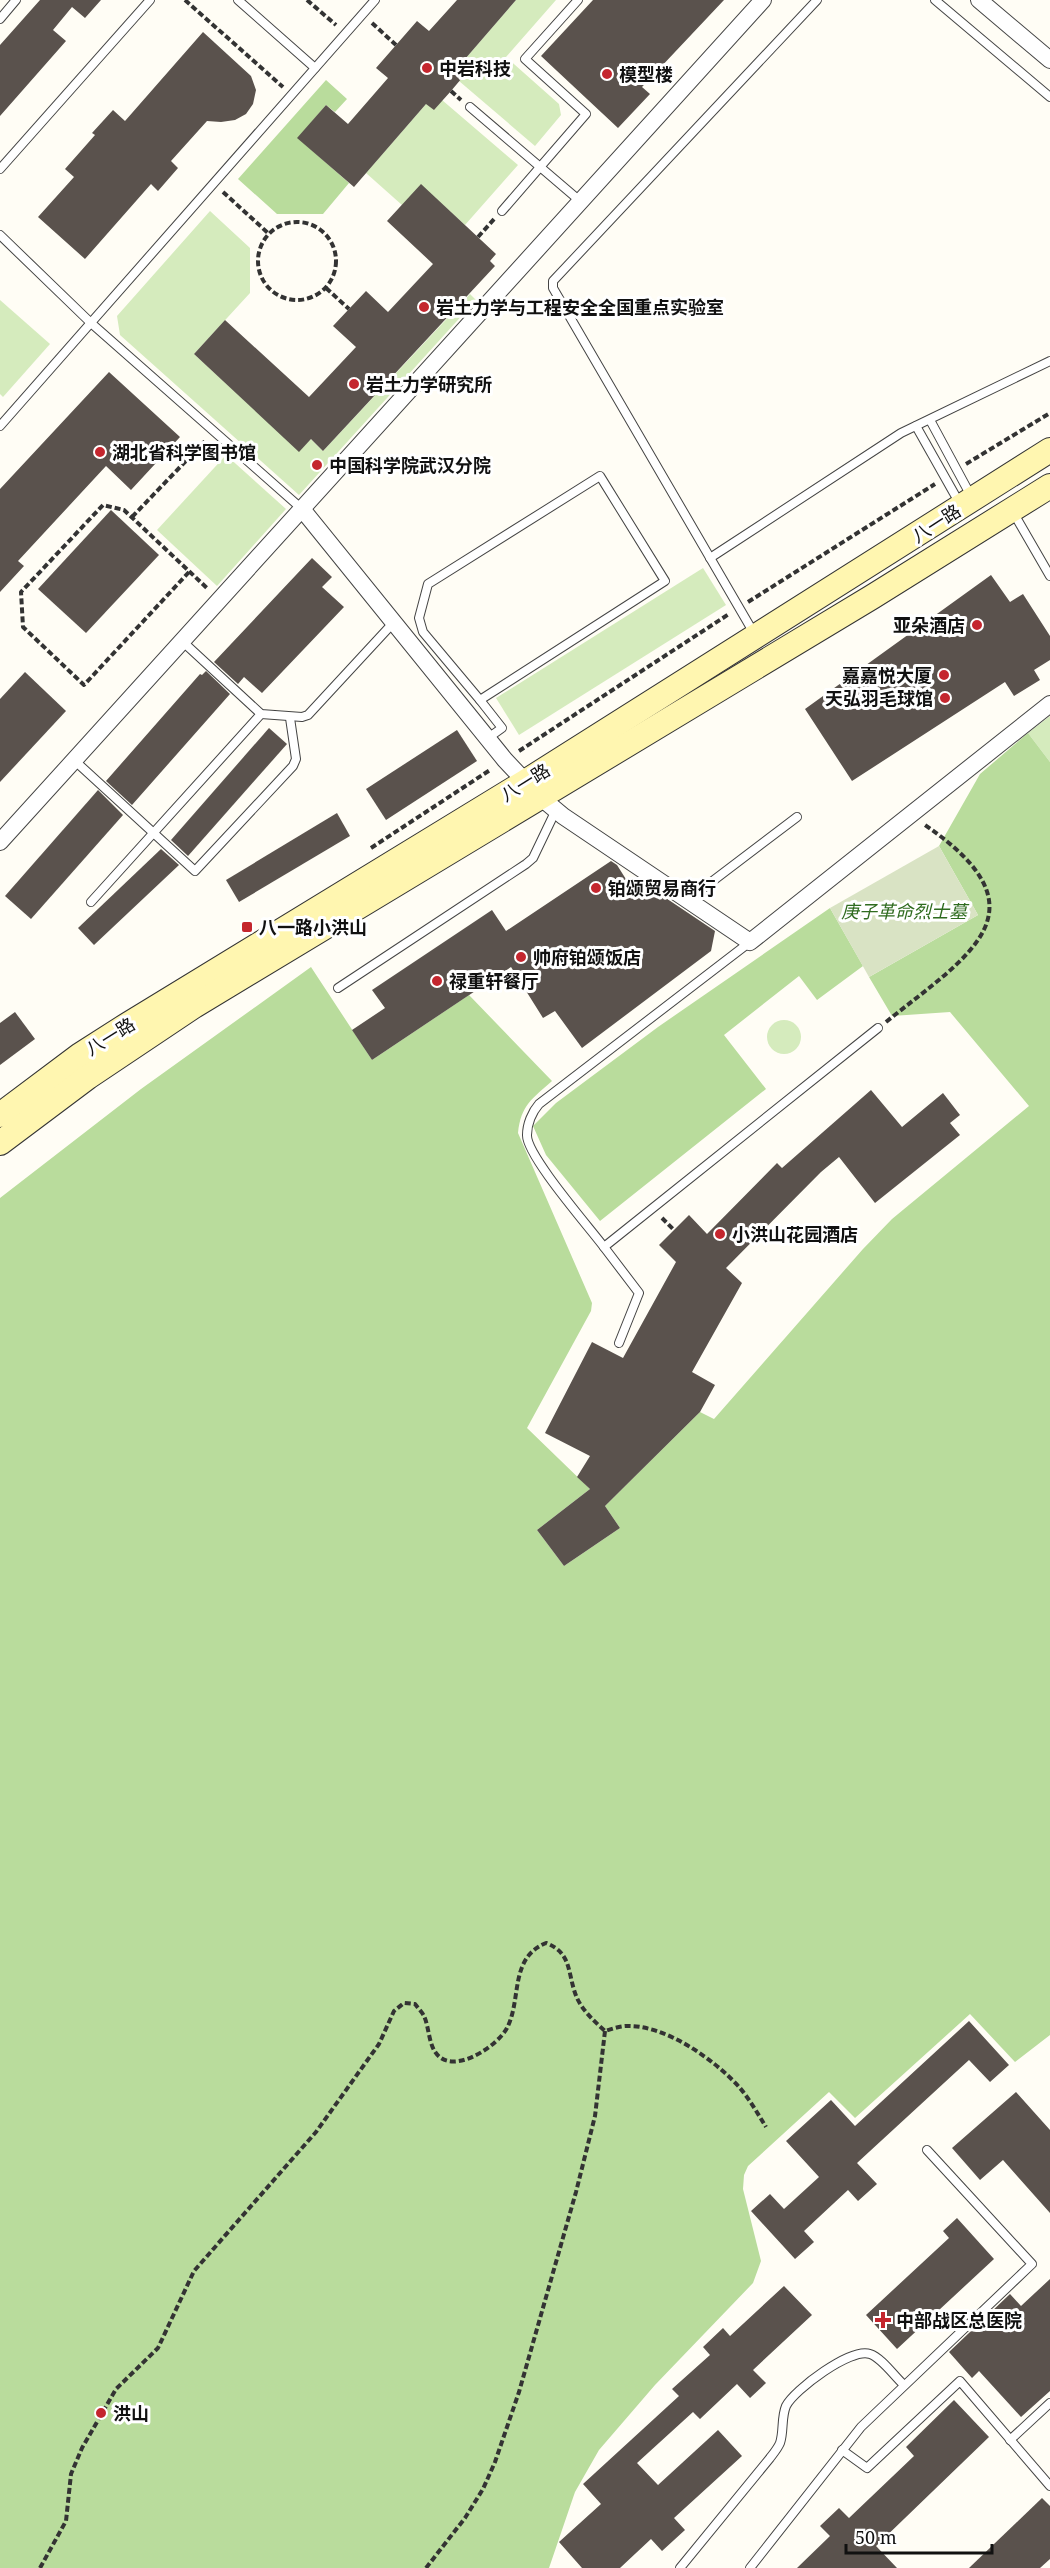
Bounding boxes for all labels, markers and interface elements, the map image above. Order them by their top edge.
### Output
place label: 中岩科技 [439,56,511,80]
marker: 中岩科技 [420,61,434,75]
place label: 模型楼 [619,62,673,86]
marker: 模型楼 [600,67,614,81]
place label: 岩土力学与工程安全全国重点实验室 [436,295,724,319]
marker: 岩土力学与工程安全全国重点实验室 [417,300,431,314]
place label: 岩土力学研究所 [366,372,492,396]
marker: 岩土力学研究所 [347,377,361,391]
place label: 湖北省科学图书馆 [112,440,256,464]
marker: 湖北省科学图书馆 [93,445,107,459]
place label: 中国科学院武汉分院 [329,453,491,477]
marker: 中国科学院武汉分院 [310,458,324,472]
street label: 八一路 [907,498,965,548]
place label: 亚朵酒店 [893,613,965,637]
marker: 亚朵酒店 [970,618,984,632]
place label: 嘉嘉悦大厦 [842,663,932,687]
marker: 嘉嘉悦大厦 [937,668,951,682]
place label: 天弘羽毛球馆 [825,686,933,710]
marker: 天弘羽毛球馆 [938,691,952,705]
street label: 八一路 [496,758,554,806]
place label: 铂颂贸易商行 [608,876,716,900]
marker: 铂颂贸易商行 [589,881,603,895]
park label: 庚子革命烈士墓 [841,899,970,923]
place label: 八一路小洪山 [259,915,367,939]
marker: 八一路小洪山 [240,920,254,934]
place label: 帅府铂颂饭店 [533,945,641,969]
marker: 帅府铂颂饭店 [514,950,528,964]
place label: 禄重轩餐厅 [449,969,539,993]
marker: 禄重轩餐厅 [430,974,444,988]
street label: 八一路 [81,1012,139,1060]
place label: 小洪山花园酒店 [732,1222,858,1246]
marker: 小洪山花园酒店 [713,1227,727,1241]
place label: 中部战区总医院 [896,2308,1022,2332]
marker: 中部战区总医院 [874,2311,892,2329]
place label: 洪山 [113,2401,149,2425]
marker: 洪山 [94,2406,108,2420]
scale bar [846,2517,992,2555]
text: 50 m [855,2525,897,2549]

